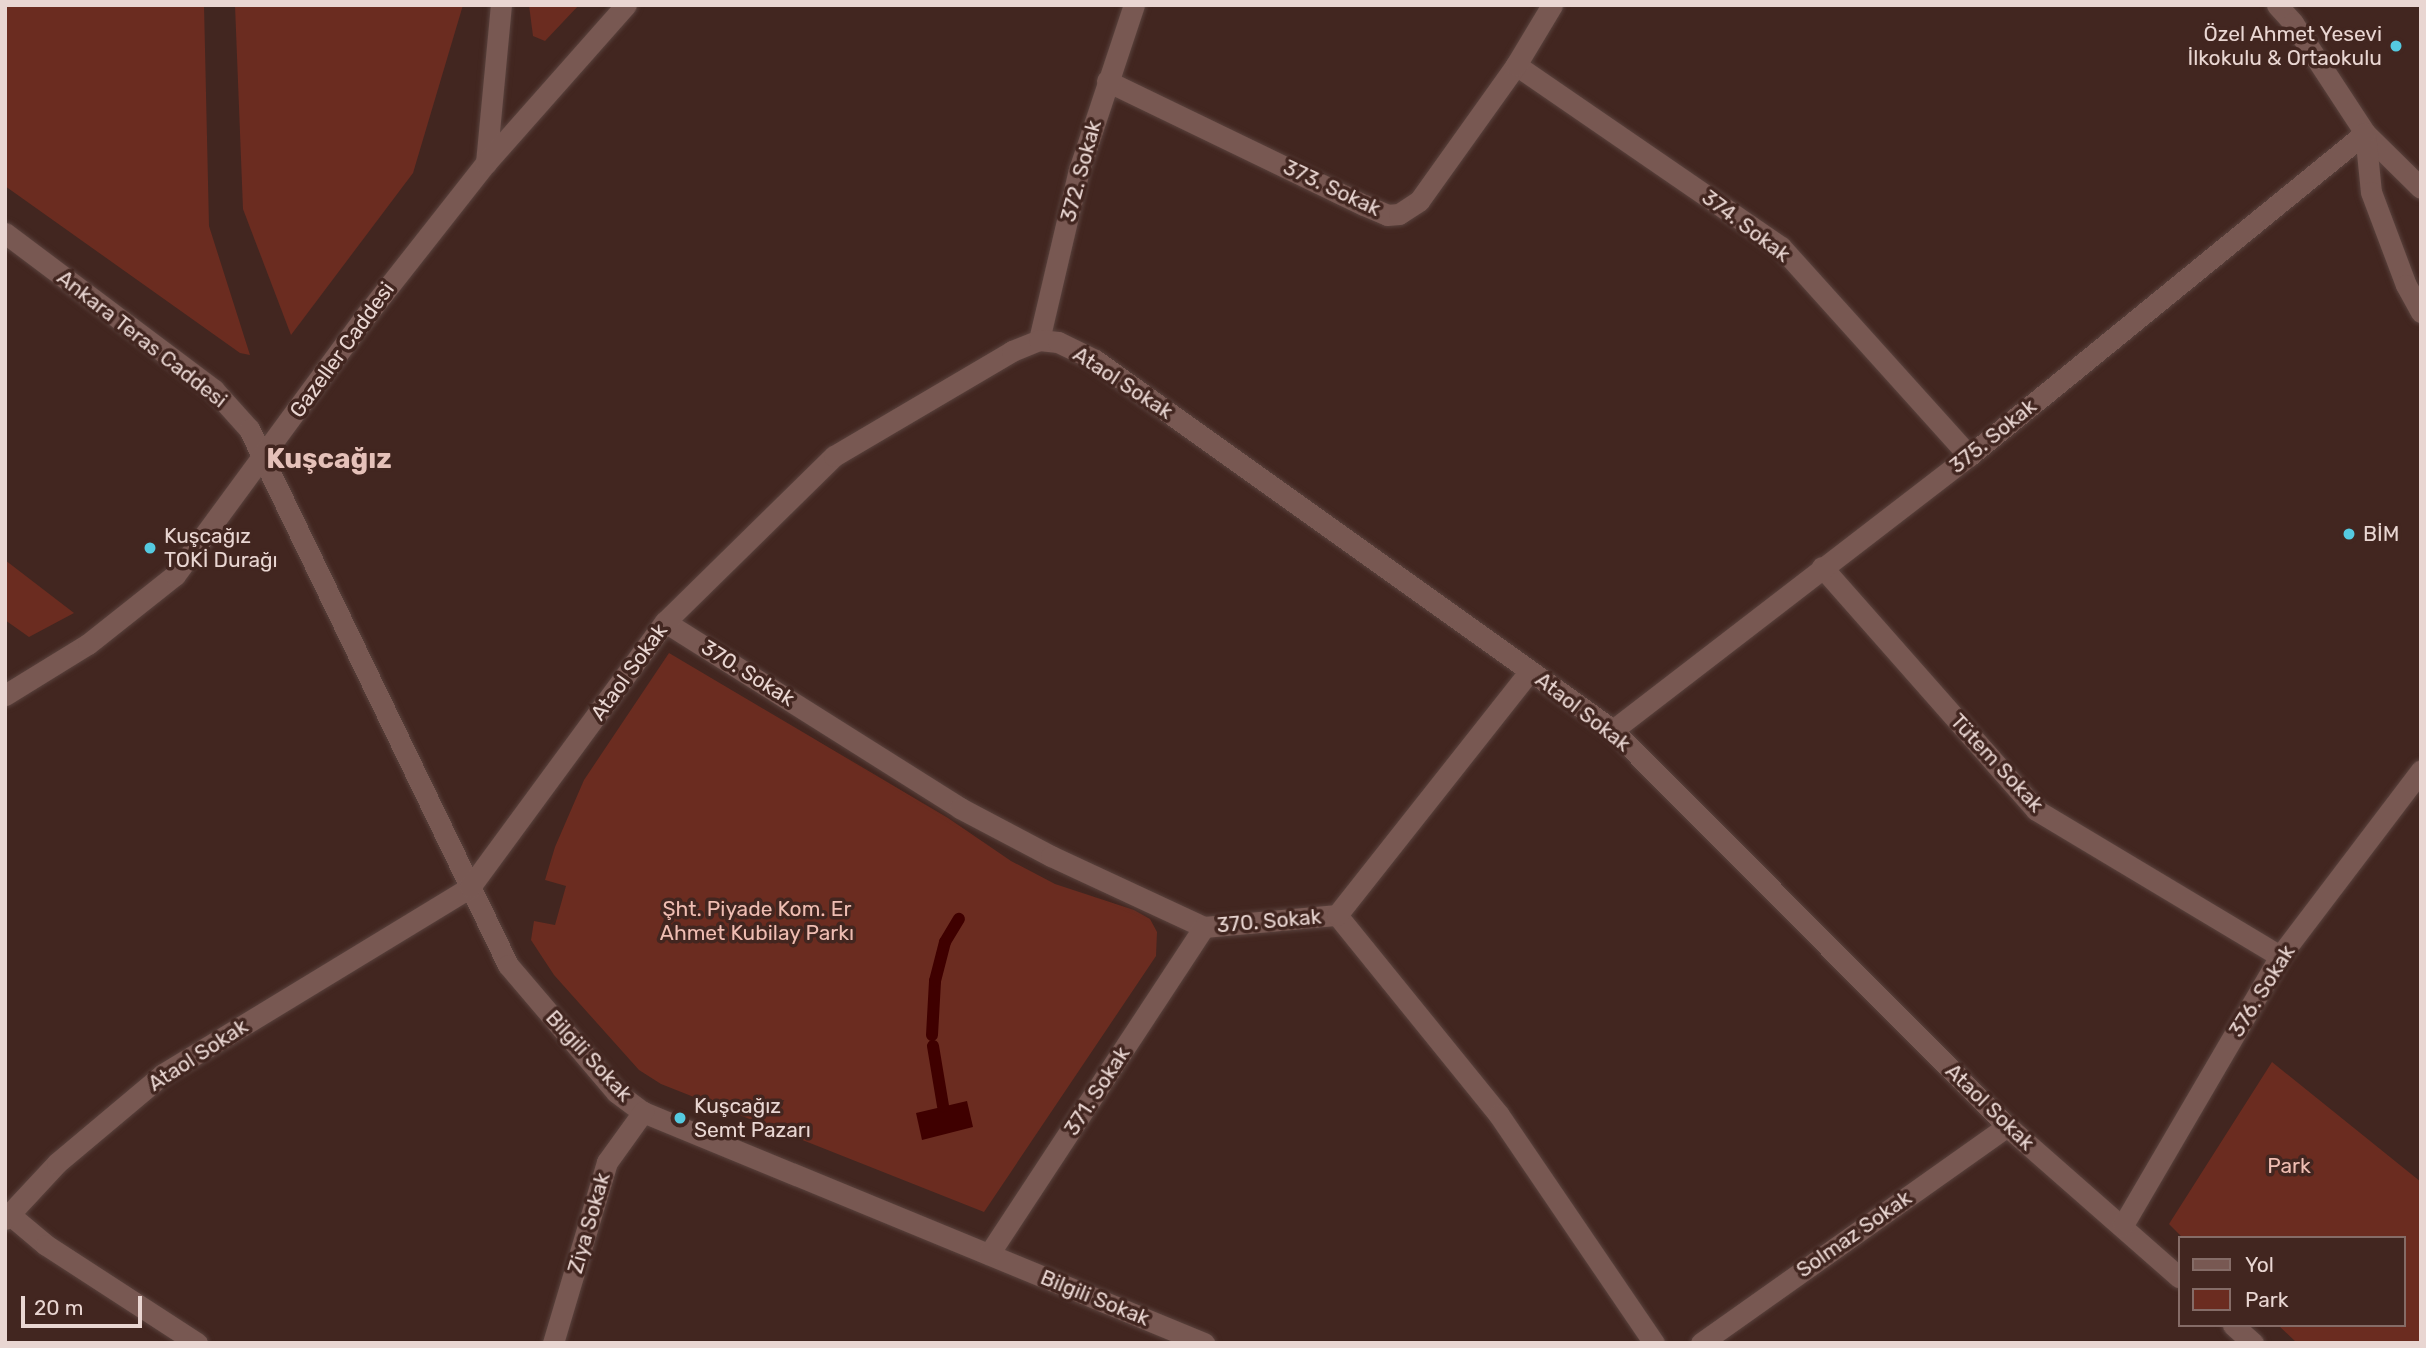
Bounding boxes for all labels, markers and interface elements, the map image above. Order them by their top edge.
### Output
place label: Özel Ahmet Yesevi İlkokulu & Ortaokulu [2187,21,2382,71]
marker: Özel Ahmet Yesevi İlkokulu & Ortaokulu [2388,38,2404,54]
street label: 372. Sokak [1055,117,1107,225]
street label: 373. Sokak [1279,154,1385,222]
street label: 374. Sokak [1697,185,1795,267]
street label: Ankara Teras Caddesi [52,265,232,413]
street label: Gazeller Caddesi [284,277,400,423]
street label: Ataol Sokak [1068,341,1178,425]
street label: 375. Sokak [1945,393,2041,479]
district label: Kuşcağız [266,442,392,476]
place label: BİM [2363,521,2399,547]
place label: Kuşcağız TOKİ Durağı [164,523,278,573]
marker: BİM [2341,526,2357,542]
marker: Kuşcağız TOKİ Durağı [142,540,158,556]
street label: Ataol Sokak [585,619,673,725]
street label: 370. Sokak [697,634,799,712]
street label: Ataol Sokak [1530,667,1636,757]
street label: Tütem Sokak [1945,709,2049,817]
park label: Şht. Piyade Kom. Er Ahmet Kubilay Parkı [660,896,854,946]
street label: 370. Sokak [1216,904,1322,938]
street label: 376. Sokak [2224,940,2300,1042]
street label: Bilgili Sokak [540,1005,638,1107]
street label: Ataol Sokak [143,1013,253,1097]
street label: 371. Sokak [1059,1042,1135,1140]
street label: Ataol Sokak [1940,1058,2040,1156]
place label: Kuşcağız Semt Pazarı [694,1093,811,1143]
marker: Kuşcağız Semt Pazarı [672,1110,688,1126]
park label: Park [2267,1153,2311,1179]
street label: Ziya Sokak [563,1170,615,1276]
street label: Solmaz Sokak [1792,1185,1916,1283]
legend [2178,1236,2405,1327]
text: Yol [2245,1252,2274,1277]
street label: Bilgili Sokak [1037,1265,1153,1331]
scale bar [24,1282,145,1326]
text: Park [2245,1287,2289,1312]
text: 20 m [34,1295,83,1320]

